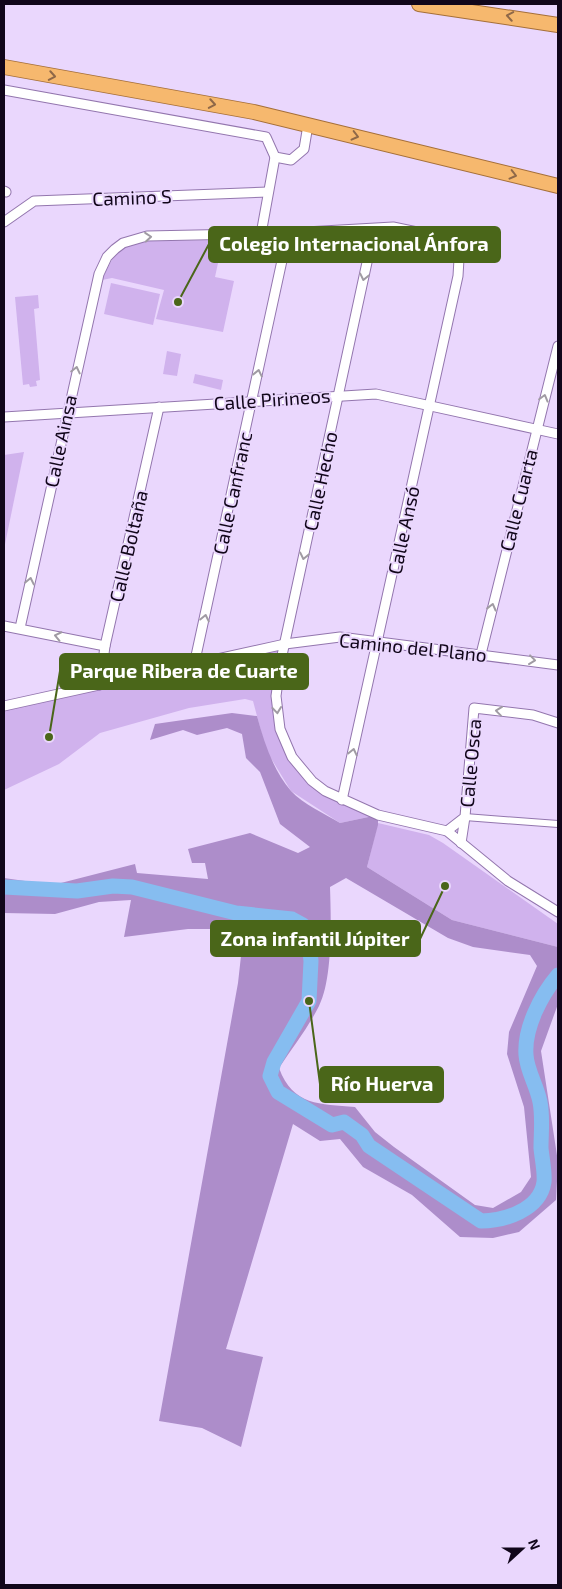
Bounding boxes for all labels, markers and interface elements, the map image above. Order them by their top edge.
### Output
one-way arrow [506,12,515,22]
one-way arrow [47,70,56,80]
one-way arrow [207,99,216,109]
one-way arrow [351,131,359,141]
one-way arrow [509,169,518,180]
street label: Camino S [92,184,172,210]
callout: Colegio Internacional Ánfora [209,227,500,262]
text: Colegio Internacional Ánfora [219,231,489,255]
one-way arrow [144,232,152,243]
one-way arrow [359,273,370,282]
one-way arrow [70,366,81,375]
one-way arrow [252,369,262,378]
street label: Calle Pirineos [213,383,331,415]
street label: Calle Ainsa [39,393,81,489]
one-way arrow [538,394,549,403]
street label: Calle Hecho [298,429,342,533]
street label: Calle Canfranc [208,430,256,556]
street label: Calle Cuarta [494,447,542,553]
street label: Calle Ansó [382,484,424,576]
street label: Calle Boltaña [104,488,152,604]
one-way arrow [299,551,310,560]
one-way arrow [25,576,35,585]
one-way arrow [486,602,497,611]
one-way arrow [199,613,210,622]
street label: Camino del Plano [338,628,488,666]
one-way arrow [53,631,62,642]
callout: Parque Ribera de Cuarte [60,654,308,689]
one-way arrow [528,654,536,665]
text: Parque Ribera de Cuarte [70,658,298,682]
one-way arrow [271,706,282,714]
one-way arrow [495,706,503,717]
street label: Calle Osca [455,718,485,808]
one-way arrow [347,748,358,757]
callout: Zona infantil Júpiter [211,921,420,956]
text: Zona infantil Júpiter [221,926,410,950]
callout: Río Huerva [320,1067,443,1102]
text: Río Huerva [331,1071,433,1095]
north arrow [497,1524,547,1574]
text: N [525,1536,544,1552]

